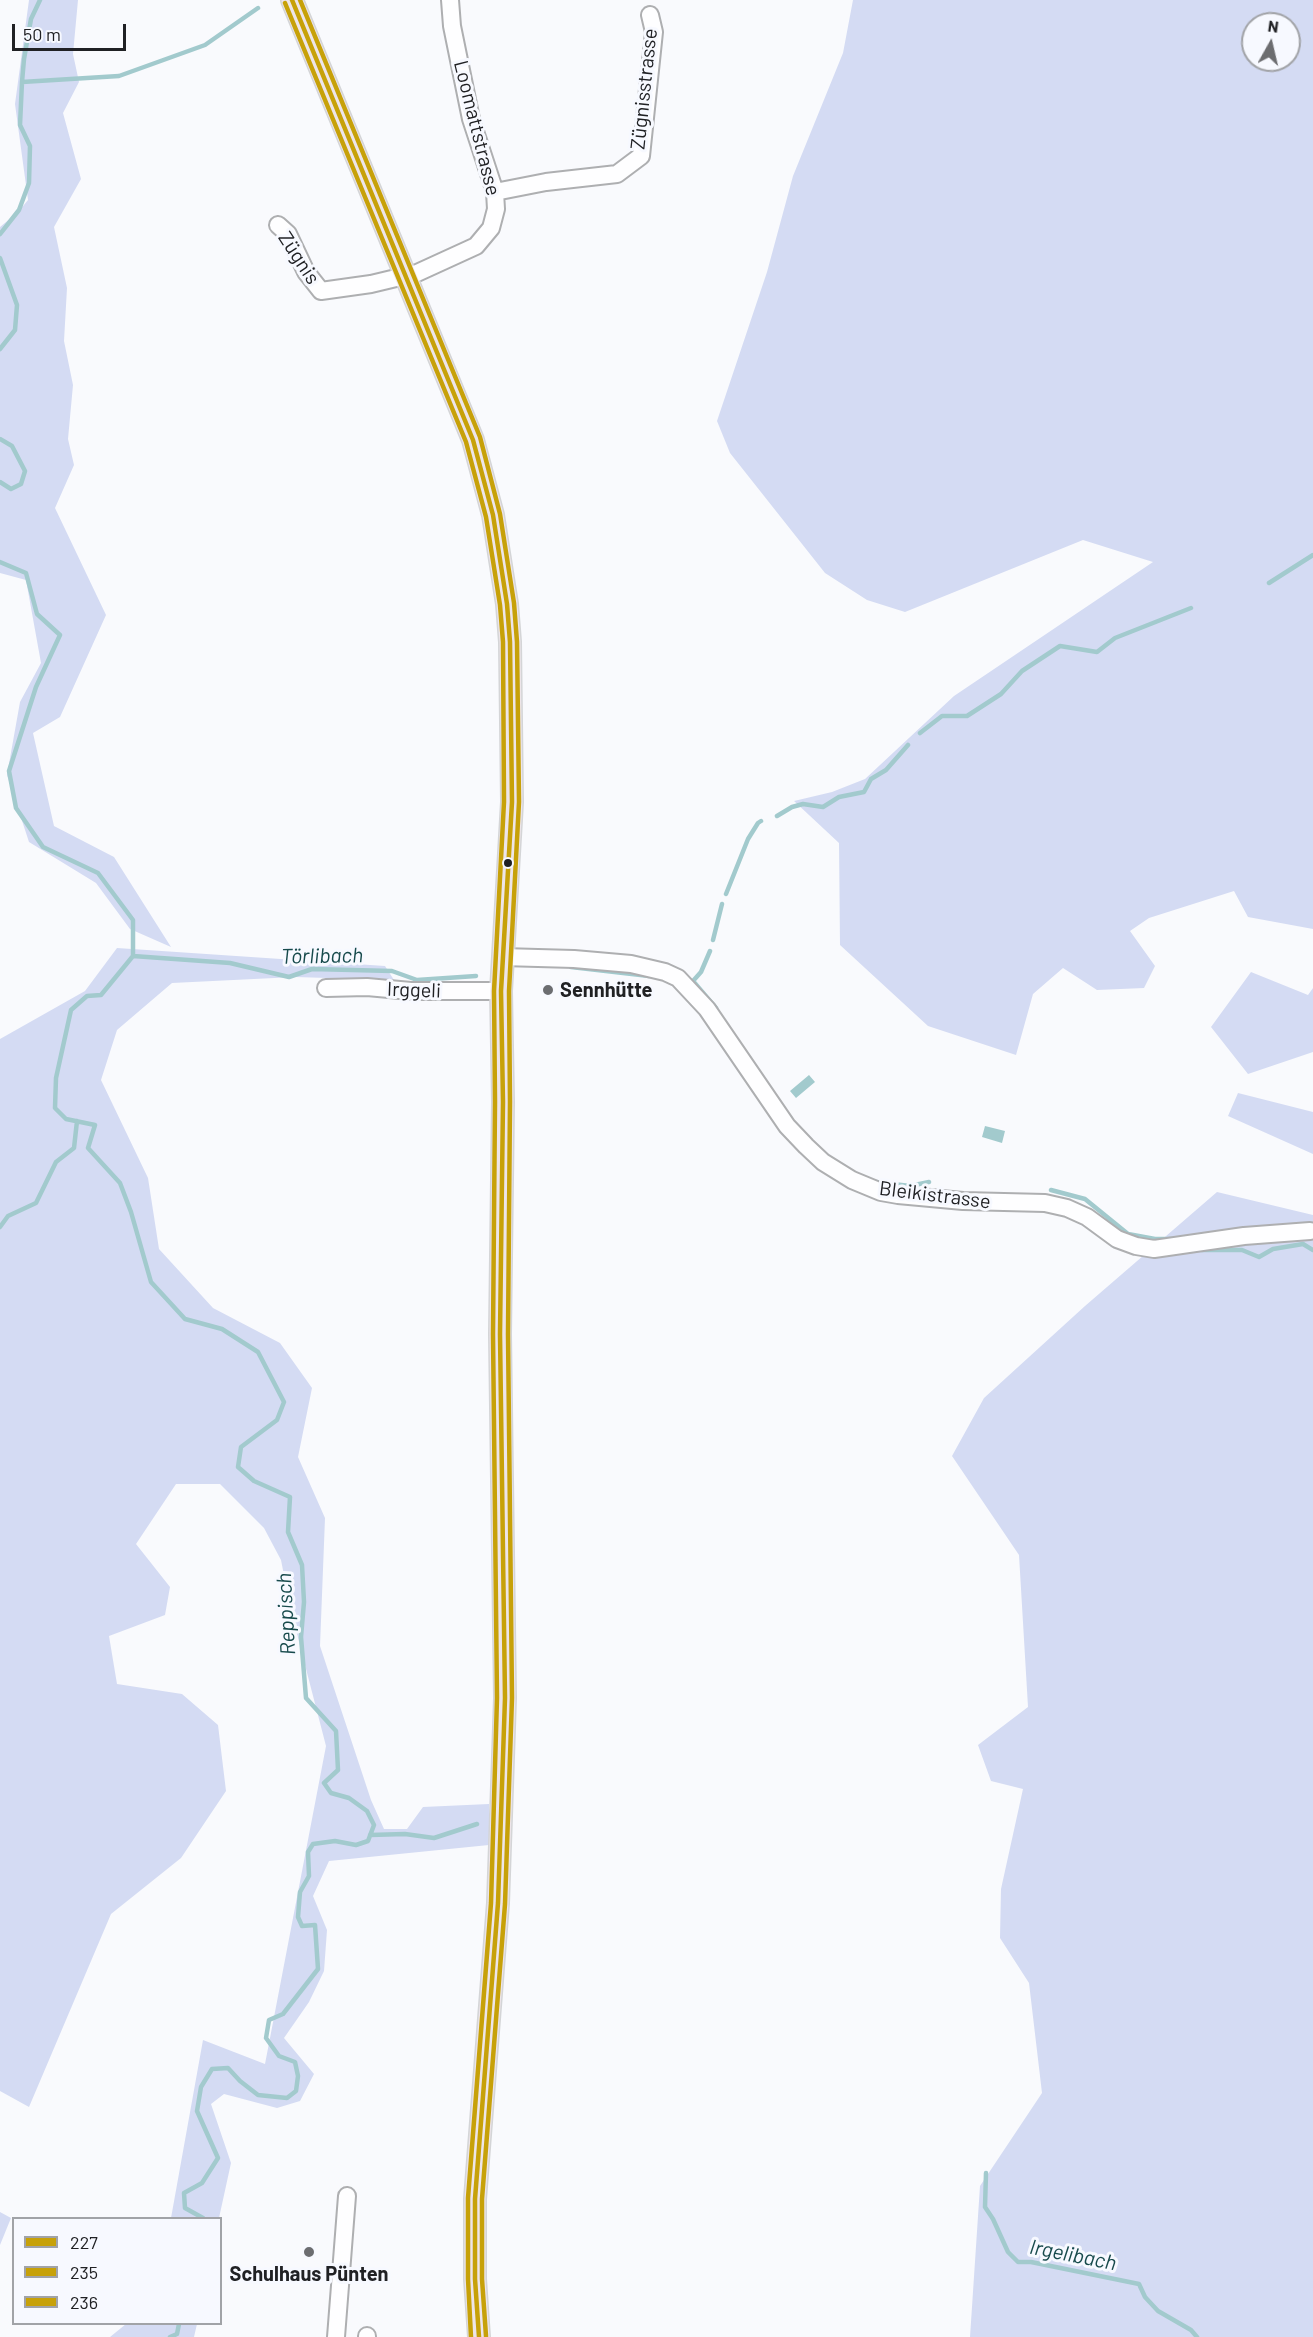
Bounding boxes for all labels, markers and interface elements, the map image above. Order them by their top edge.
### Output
scale bar [15,12,129,50]
north arrow [1241,12,1301,72]
text: N [1267,16,1280,36]
text: 50 m [23,23,61,45]
street label: Zügnisstrasse [626,27,662,151]
street label: Loomattstrasse [449,58,505,198]
street label: Zügnis [273,227,325,289]
unlabelled marker [502,857,514,869]
water label: Törlibach [281,943,363,969]
street label: Irggeli [387,977,441,1003]
place label: Sennhütte [560,978,653,1002]
marker: Sennhütte [541,983,555,997]
street label: Bleikistrasse [878,1176,992,1214]
water label: Reppisch [271,1572,301,1656]
legend [12,2217,222,2325]
text: 227 [70,2231,98,2253]
water label: Irgelibach [1027,2234,1119,2276]
marker: Schulhaus Pünten [302,2245,316,2259]
text: 235 [70,2261,98,2283]
place label: Schulhaus Pünten [230,2262,388,2286]
text: 236 [70,2291,98,2313]

